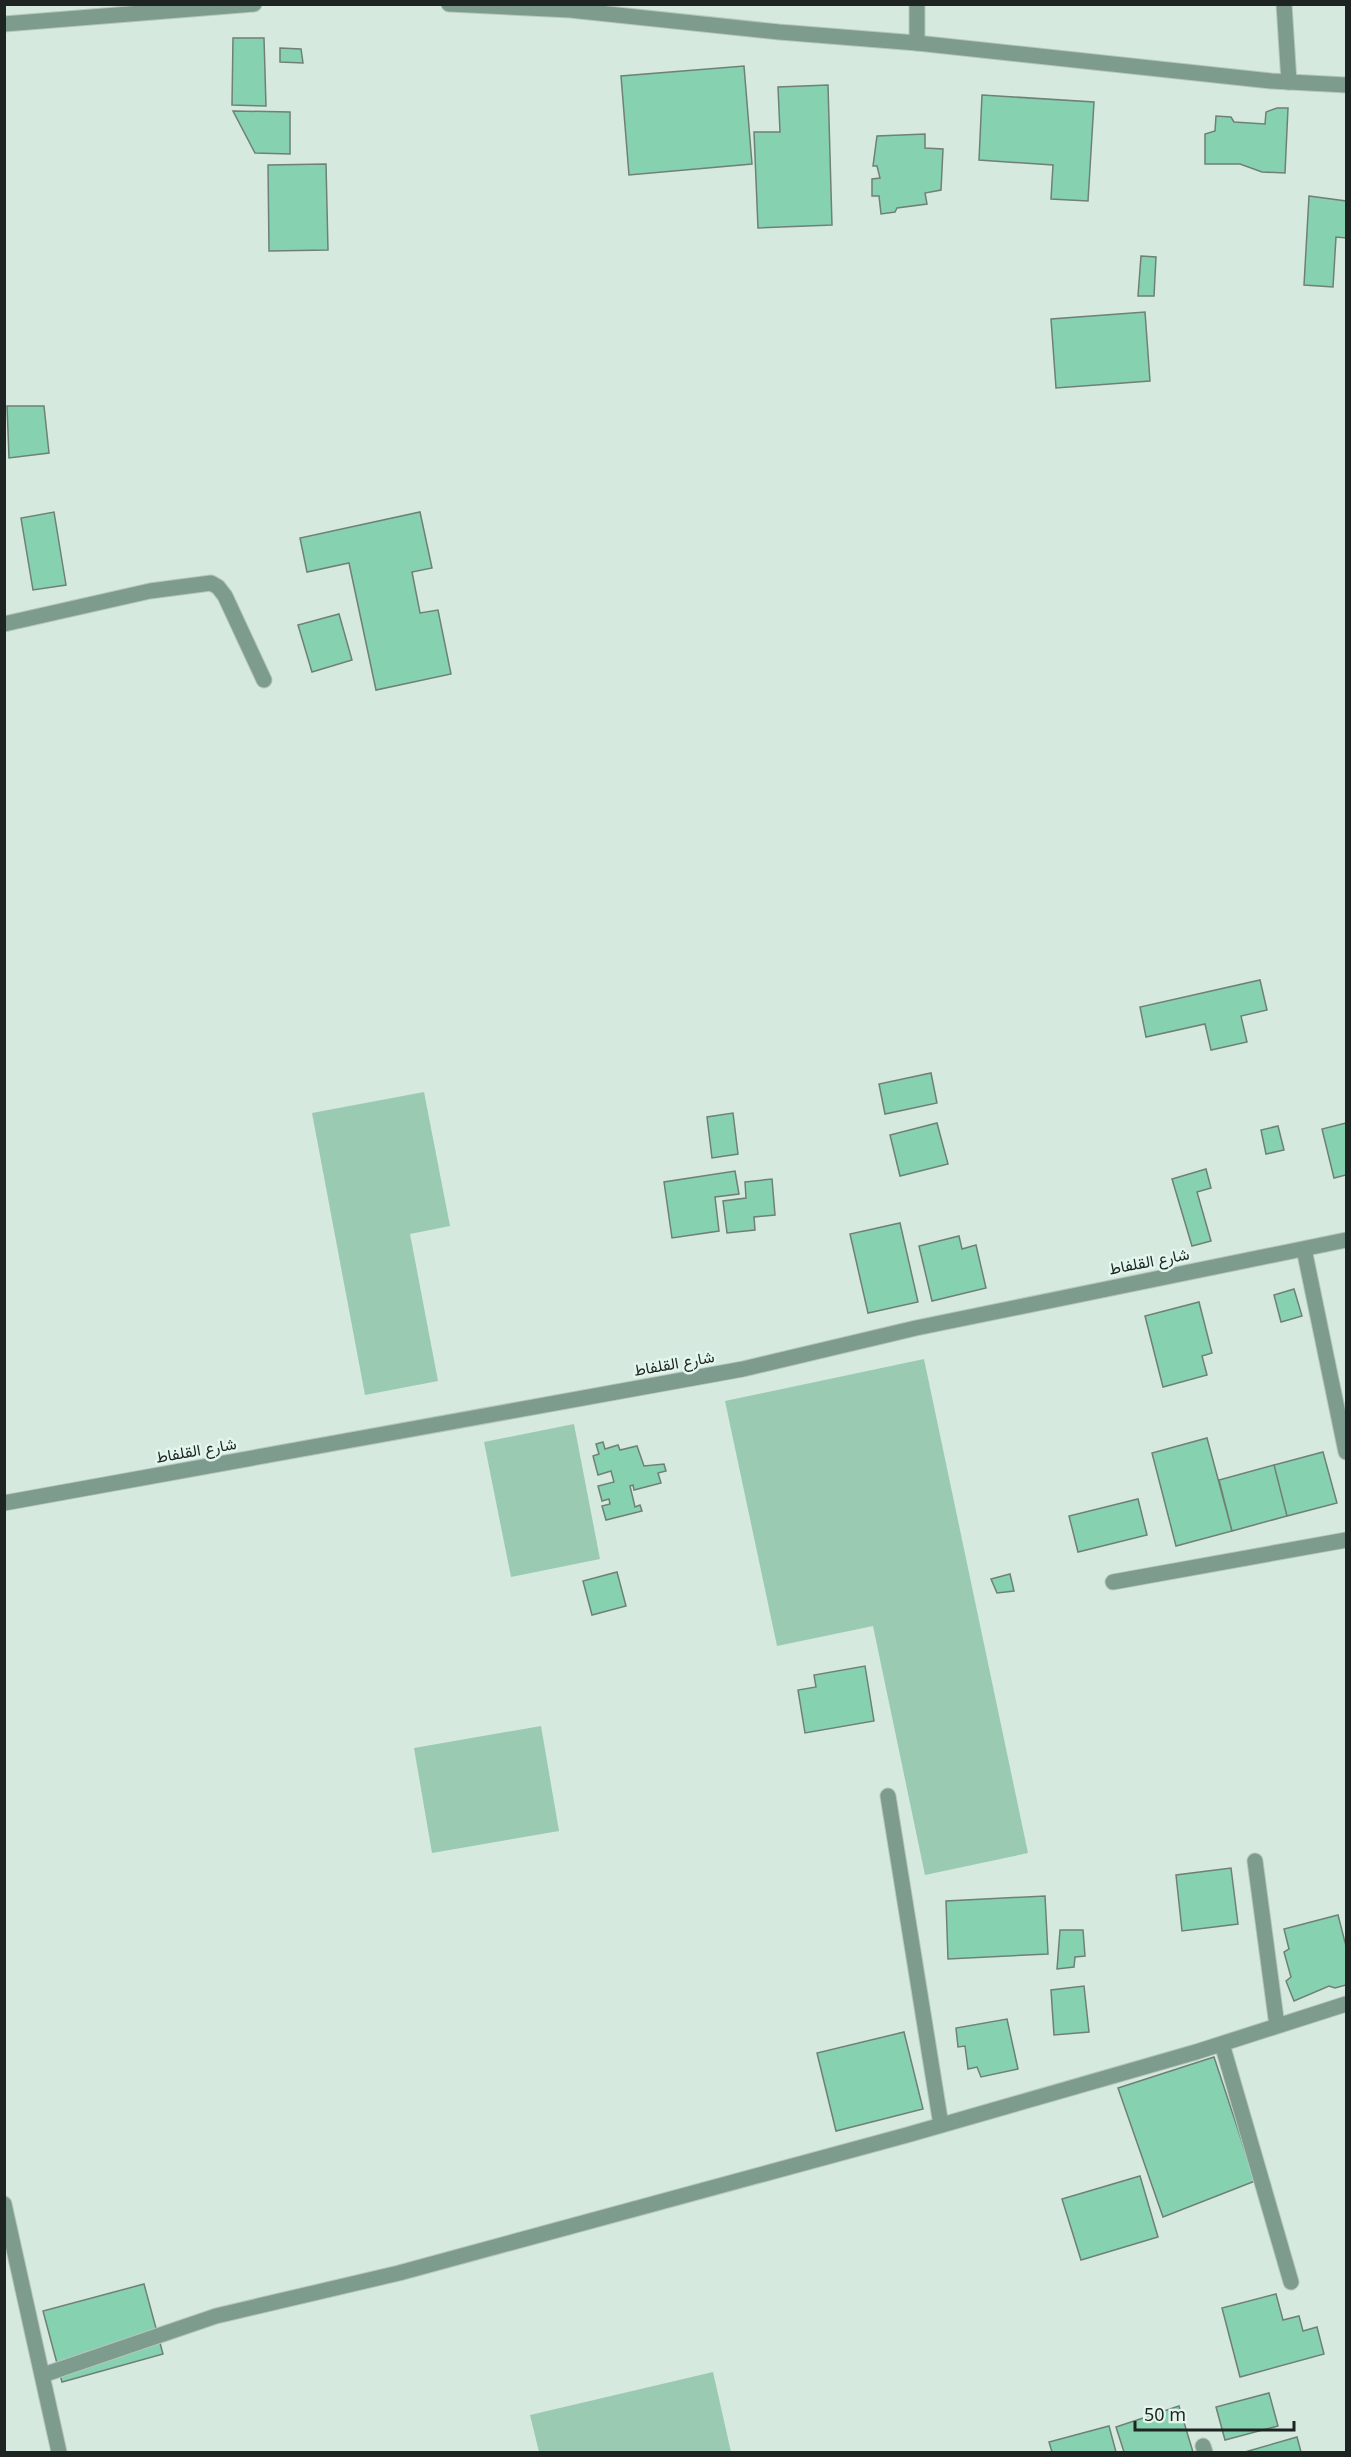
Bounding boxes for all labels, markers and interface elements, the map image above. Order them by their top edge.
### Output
street label: شارع القلفاط [1107,1242,1191,1281]
street label: شارع القلفاط [632,1345,716,1382]
street label: شارع القلفاط [154,1432,238,1469]
scale bar [1135,2394,1294,2432]
text: 50 m [1144,2402,1186,2426]

